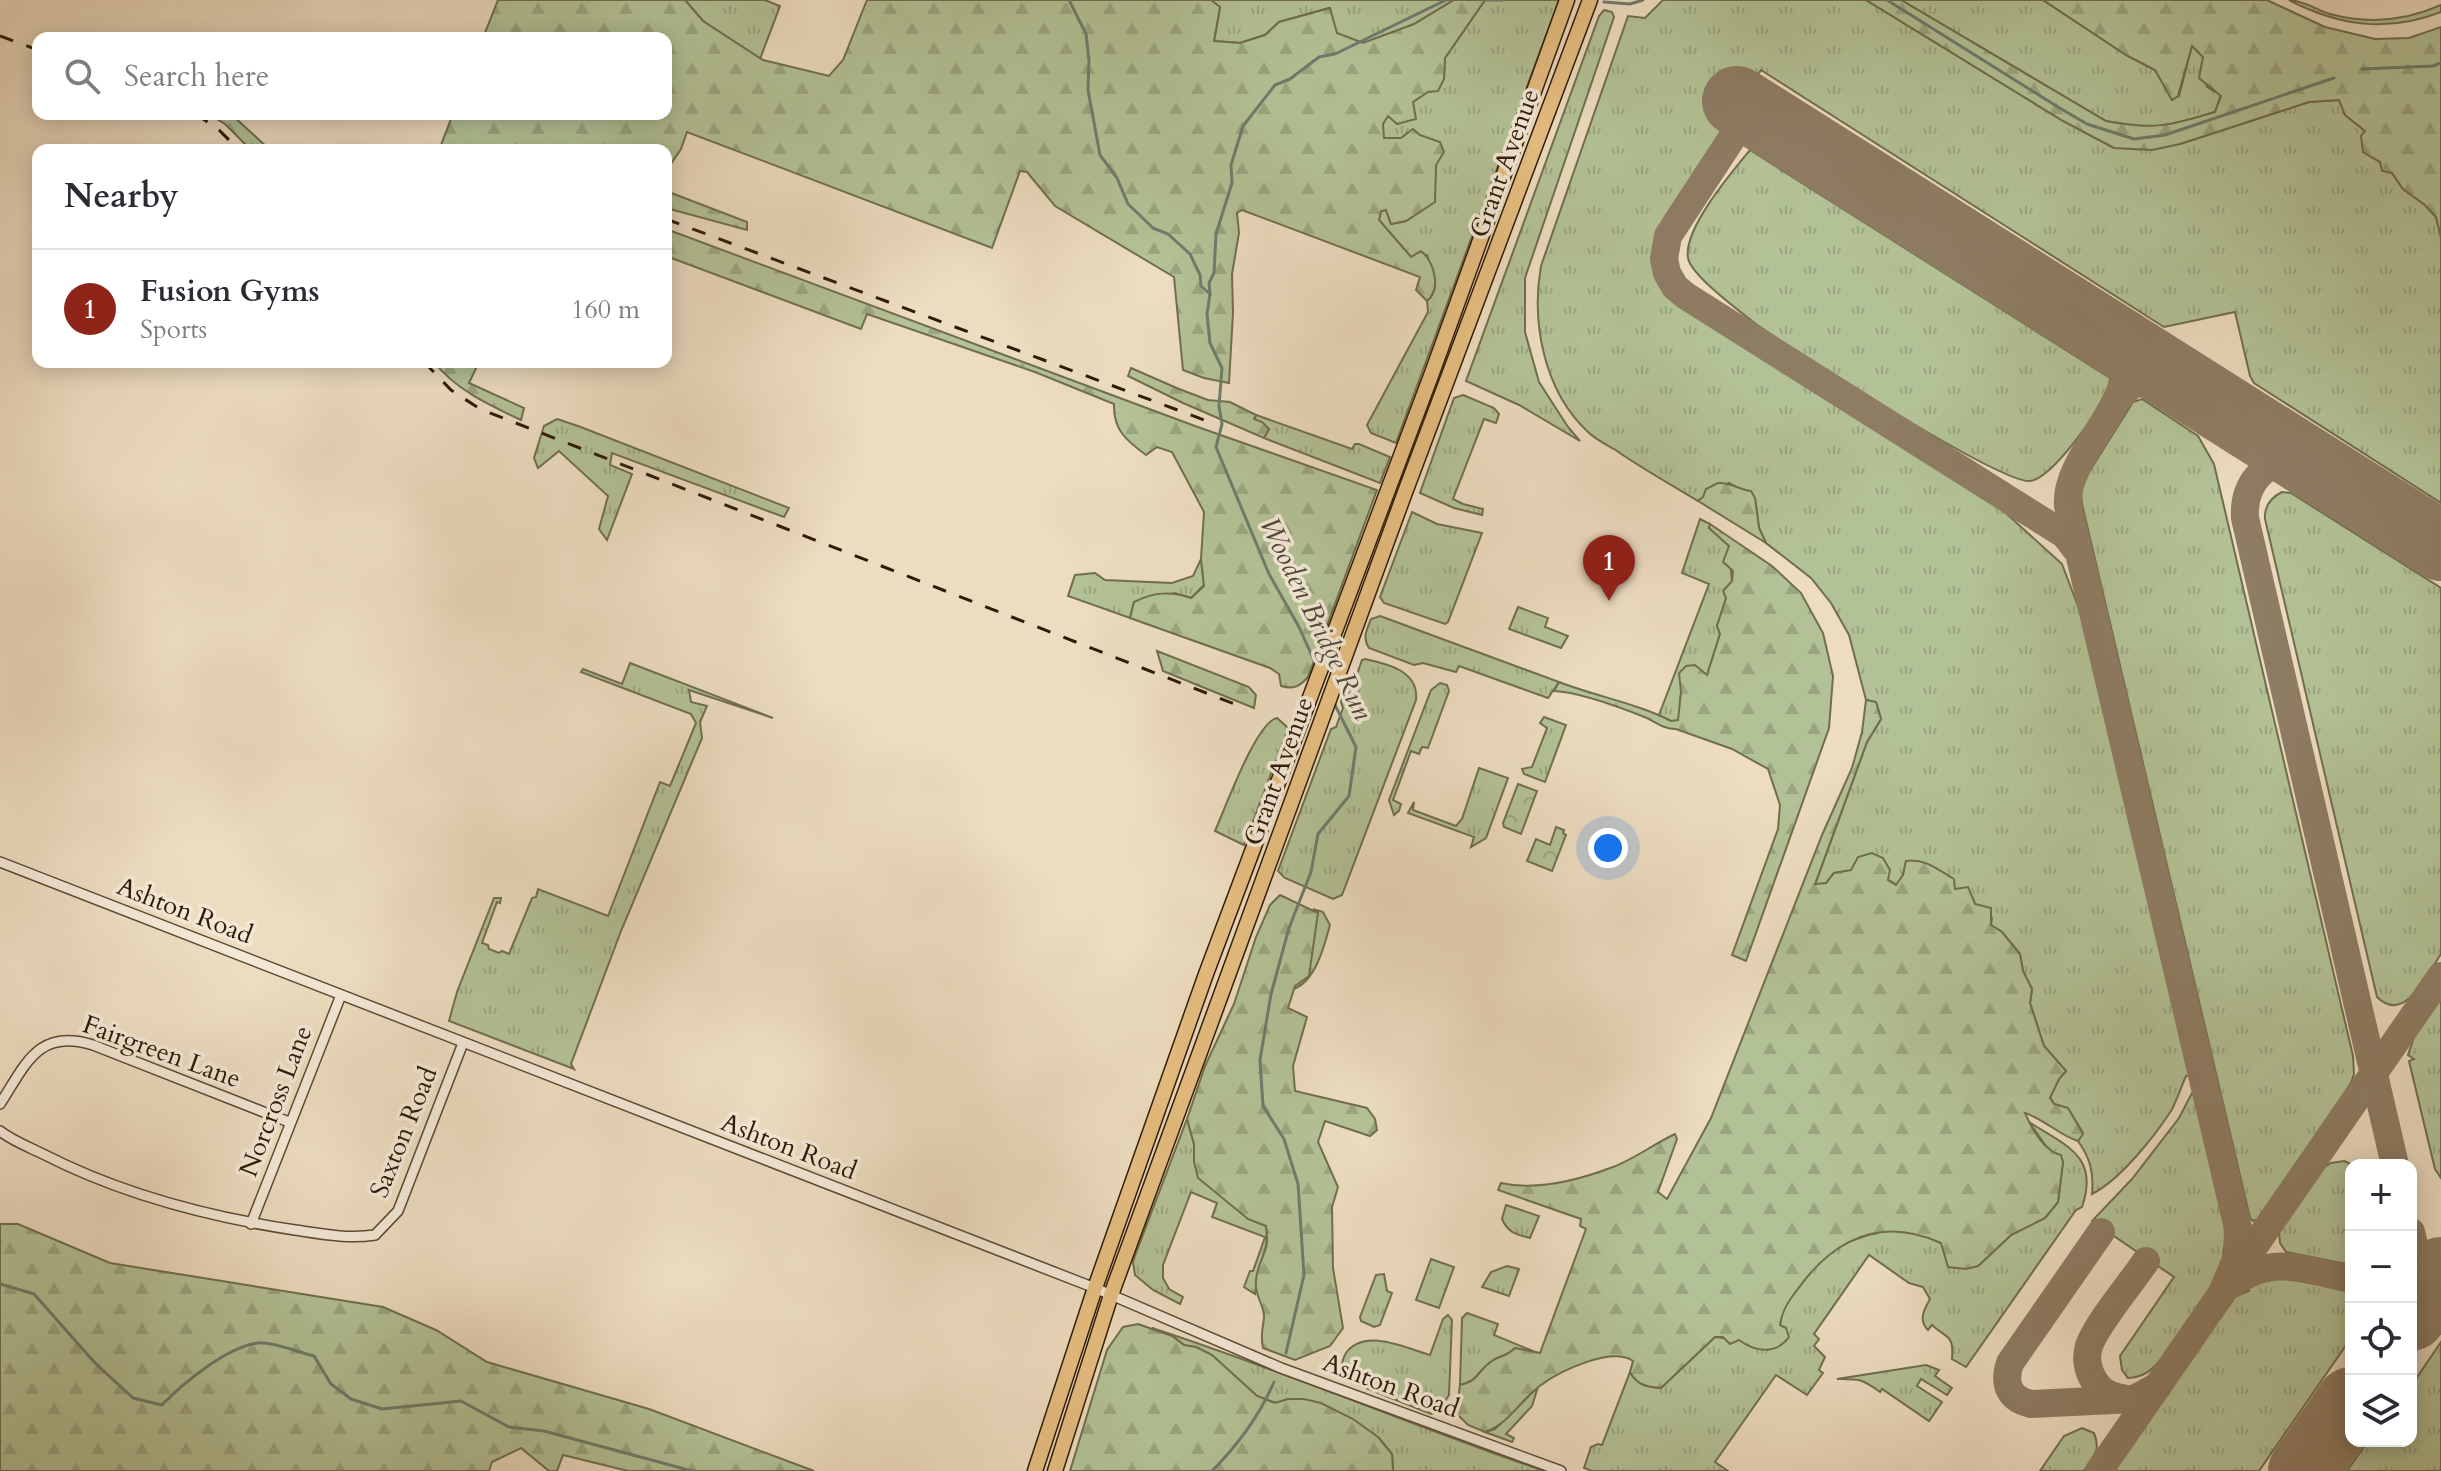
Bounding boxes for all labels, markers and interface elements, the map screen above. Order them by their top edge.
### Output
search box [32,32,672,120]
icon: search [60,54,104,98]
text: Search here [124,56,269,97]
street label: Grant Avenue [1461,84,1548,242]
text: Nearby [64,173,179,219]
text: Fusion Gyms [140,271,320,312]
text: 1 [83,292,97,327]
text: 160 m [571,292,640,327]
text: Sports [140,312,207,347]
water label: Wooden Bridge Run [1250,510,1382,727]
pin: 1 [1583,535,1635,601]
street label: Grant Avenue [1235,692,1322,850]
your location [1588,828,1628,868]
street label: Ashton Road [112,869,258,952]
street label: Fairgreen Lane [78,1007,246,1096]
street label: Norcross Lane [231,1021,320,1182]
street label: Saxton Road [361,1061,446,1203]
street label: Ashton Road [716,1105,862,1188]
map controls [2345,1159,2417,1447]
button: + [2345,1159,2417,1231]
button: − [2345,1231,2417,1303]
button: locate [2345,1303,2417,1375]
street label: Ashton Road [1318,1345,1464,1426]
button: layers [2345,1375,2417,1447]

